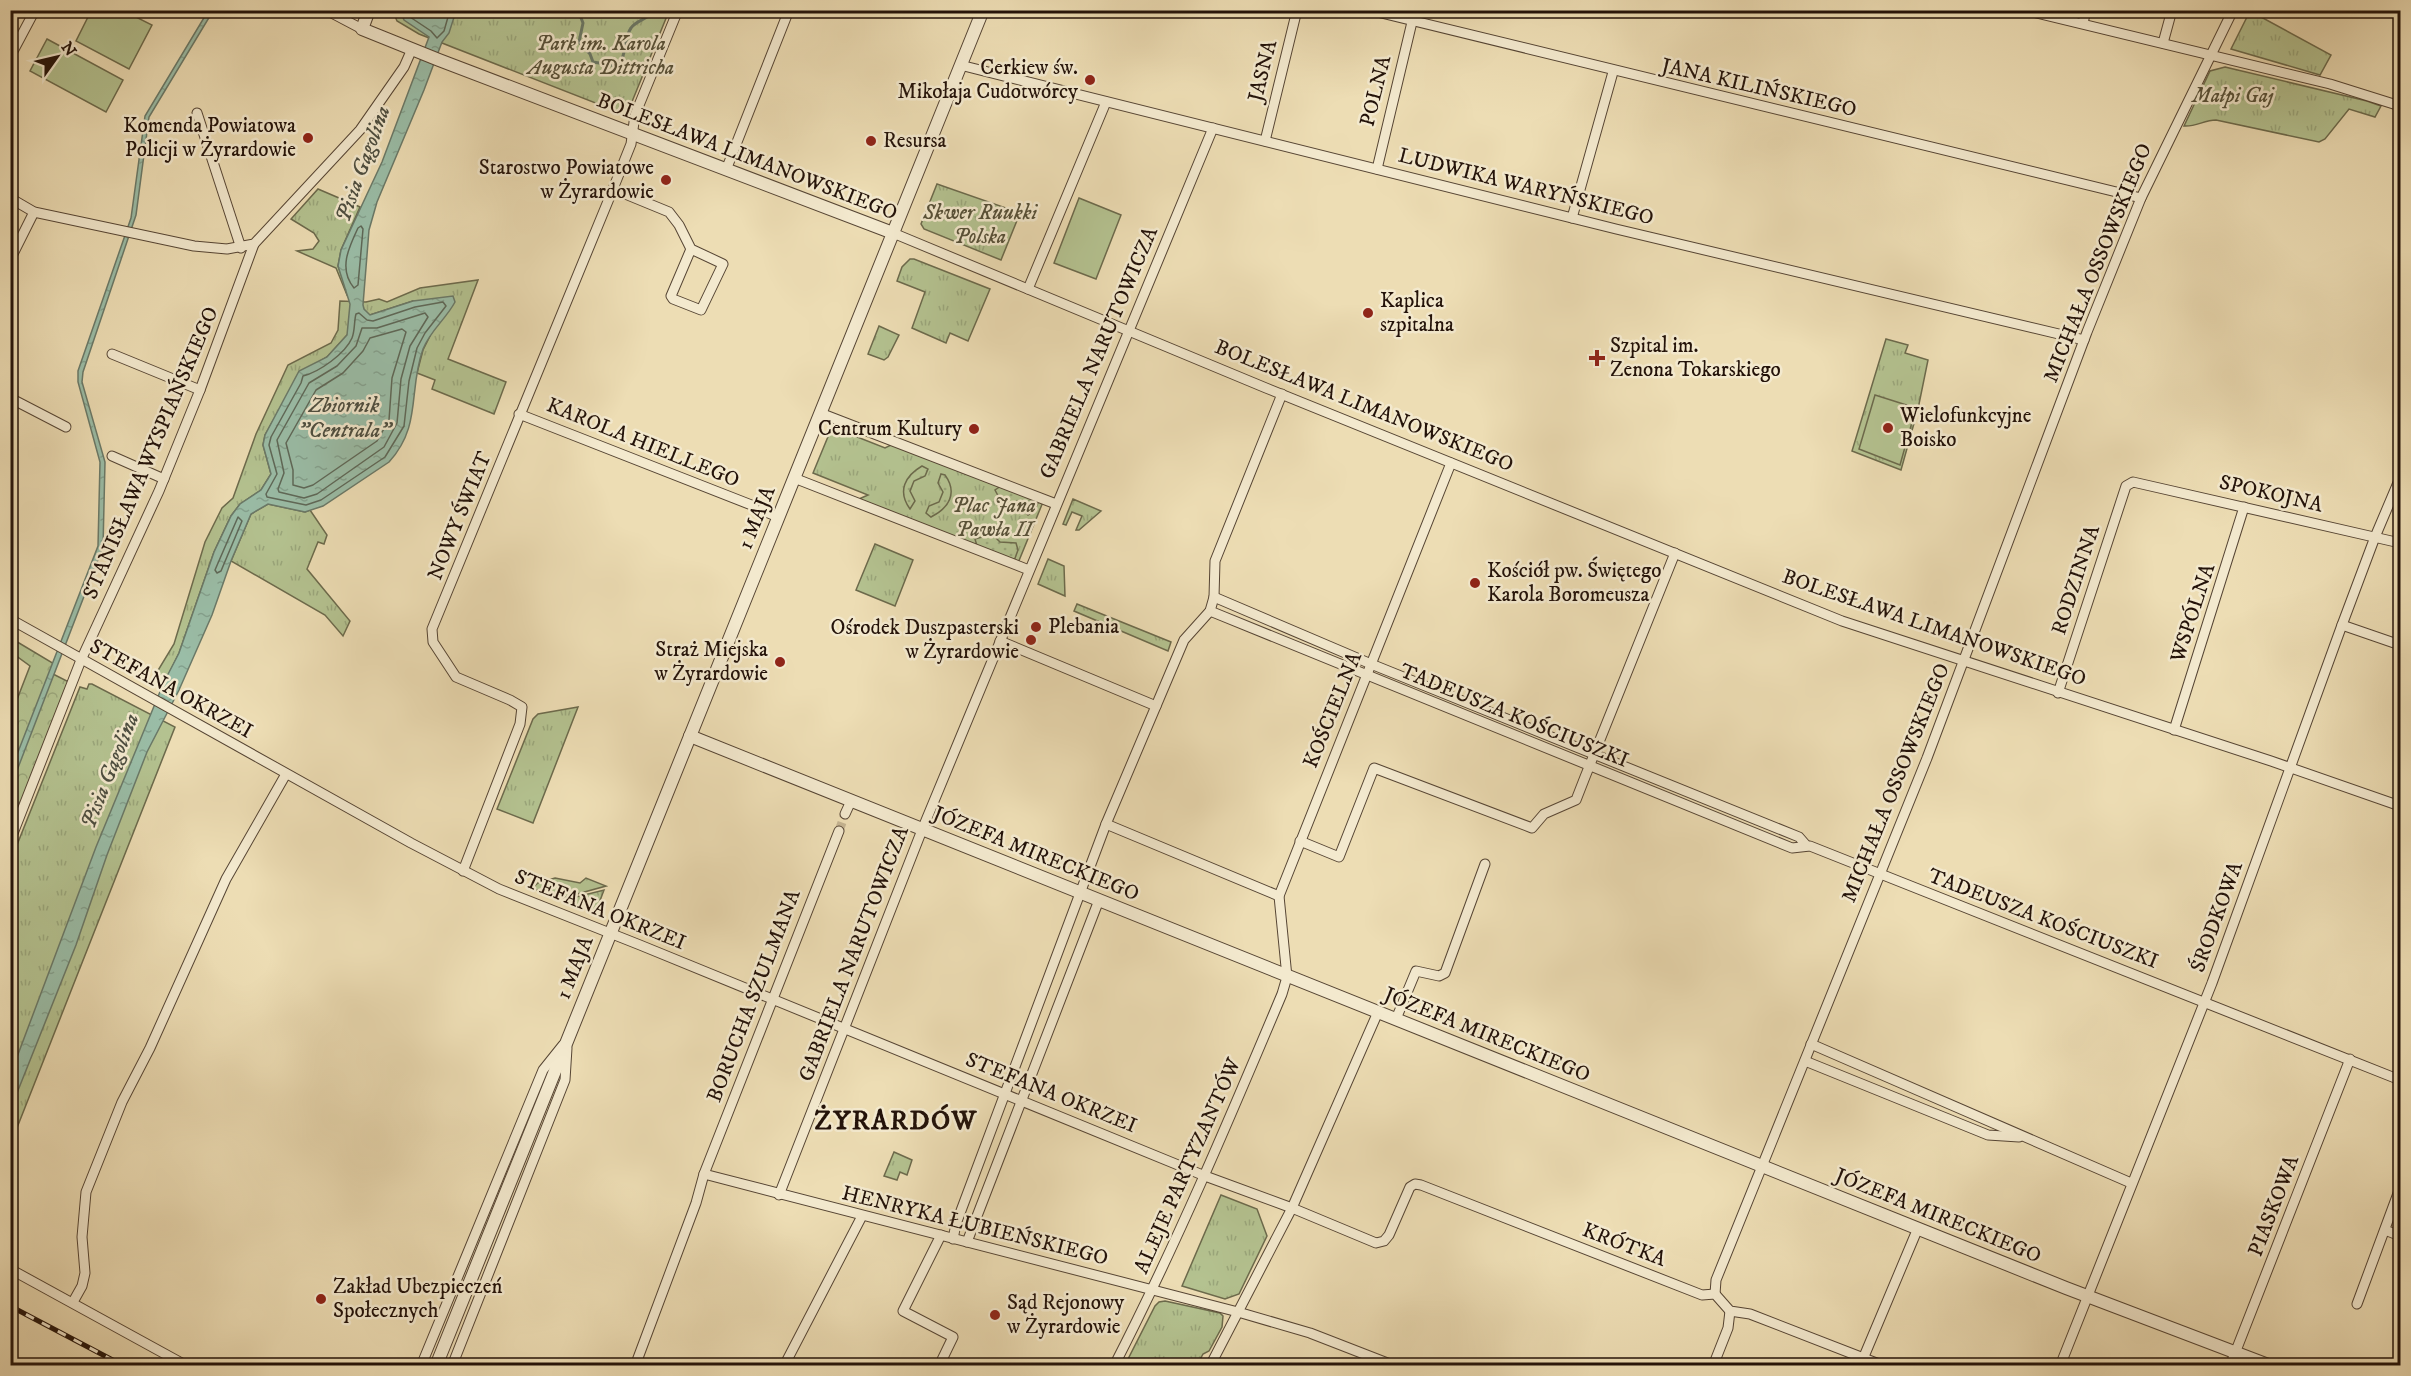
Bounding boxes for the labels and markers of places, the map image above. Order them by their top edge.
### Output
place label: Cerkiew św. Mikołaja Cudotwórcy [898,55,1079,105]
marker: Cerkiew św. Mikołaja Cudotwórcy [1083,73,1097,87]
place label: Komenda Powiatowa Policji w Żyrardowie [123,113,296,163]
place label: Resursa [883,128,947,154]
marker: Komenda Powiatowa Policji w Żyrardowie [301,131,315,145]
marker: Resursa [864,134,878,148]
place label: Starostwo Powiatowe w Żyrardowie [479,155,654,205]
marker: Starostwo Powiatowe w Żyrardowie [659,173,673,187]
place label: Kaplica szpitalna [1380,288,1454,338]
marker: Kaplica szpitalna [1361,306,1375,320]
place label: Szpital im. Zenona Tokarskiego [1610,333,1781,383]
marker: Szpital im. Zenona Tokarskiego [1588,349,1606,367]
place label: Wielofunkcyjne Boisko [1899,403,2032,453]
place label: Centrum Kultury [818,416,963,442]
marker: Wielofunkcyjne Boisko [1881,421,1895,435]
marker: Centrum Kultury [967,422,981,436]
place label: Kościół pw. Świętego Karola Boromeusza [1487,556,1661,608]
marker: Kościół pw. Świętego Karola Boromeusza [1468,576,1482,590]
place label: Plebania [1048,614,1119,640]
place label: Ośrodek Duszpasterski w Żyrardowie [831,615,1019,665]
marker: Plebania [1029,620,1043,634]
marker: Ośrodek Duszpasterski w Żyrardowie [1024,633,1038,647]
place label: Straż Miejska w Żyrardowie [653,637,768,687]
marker: Straż Miejska w Żyrardowie [773,655,787,669]
place label: Zakład Ubezpieczeń Społecznych [333,1274,502,1324]
place label: Sąd Rejonowy w Żyrardowie [1006,1290,1125,1340]
marker: Zakład Ubezpieczeń Społecznych [314,1292,328,1306]
marker: Sąd Rejonowy w Żyrardowie [988,1308,1002,1322]

